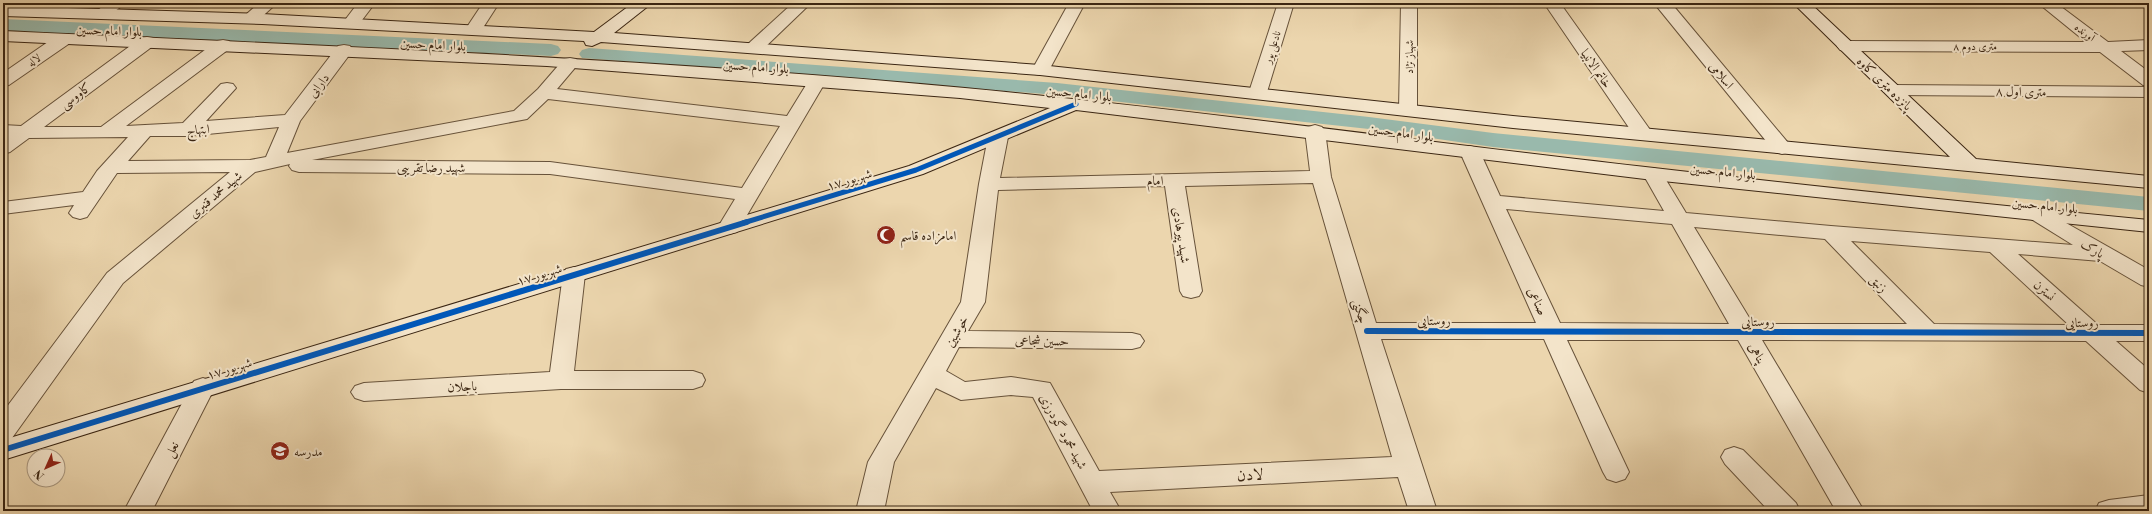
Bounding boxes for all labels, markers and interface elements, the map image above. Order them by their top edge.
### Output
street label: آورنده [2071,20,2099,46]
street label: بلوار امام حسین [76,22,142,43]
street label: نادعلی پور [1261,29,1286,67]
street label: بلوار امام حسین [400,35,466,58]
street label: شهباز نژاد [1403,40,1417,74]
street label: ۸ متری دوم [1953,40,1997,56]
street label: خاتم الانبیا [1575,46,1615,93]
street label: لاله [25,51,44,70]
street label: پانزده متری کاوه [1853,53,1916,115]
street label: بلوار امام حسین [722,57,789,80]
street label: اسلامی [1705,59,1737,93]
street label: دارابی [305,70,334,101]
street label: کاووسی [57,79,95,113]
street label: بلوار امام حسین [1045,83,1112,108]
street label: ۸ متری اول [1995,84,2047,100]
street label: بلوار امام حسین [1367,120,1435,148]
street label: ابتهاج [186,121,211,142]
street label: شهید رضا تقریبی [397,160,465,177]
street label: بلوار امام حسین [1689,161,1756,186]
street label: ۱۷ شهریور [825,166,874,194]
street label: شهید محمد قنبری [186,168,246,222]
street label: امام [1147,173,1164,192]
street label: بلوار امام حسین [2011,195,2078,220]
street label: شهید پیرهادی [1168,206,1193,265]
mosque icon: امامزاده قاسم [875,224,897,246]
place label: امامزاده قاسم [900,228,956,249]
street label: پارک [2077,236,2107,263]
street label: ۱۷ شهریور [515,261,564,289]
street label: زنبق [1866,271,1891,296]
street label: نسترن [2030,277,2059,305]
street label: صناعی [1524,285,1551,318]
street label: چگنی [1348,297,1372,326]
street label: خوشبین [942,313,972,350]
street label: روستایی [1417,313,1451,329]
street label: روستایی [1741,314,1775,330]
street label: روستایی [2065,315,2099,331]
street label: حسین شجاعی [1015,333,1069,349]
street label: پناهی [1744,340,1770,368]
street label: ۱۷ شهریور [205,355,254,383]
street label: باجلان [447,378,477,396]
street label: شهید محمود گودرزی [1036,391,1091,472]
street label: نعل [161,439,183,461]
school or university icon: مدرسه [269,440,291,462]
place label: مدرسه [294,444,323,460]
north arrow [26,448,66,488]
street label: لادن [1236,464,1264,486]
text: N [31,466,48,482]

